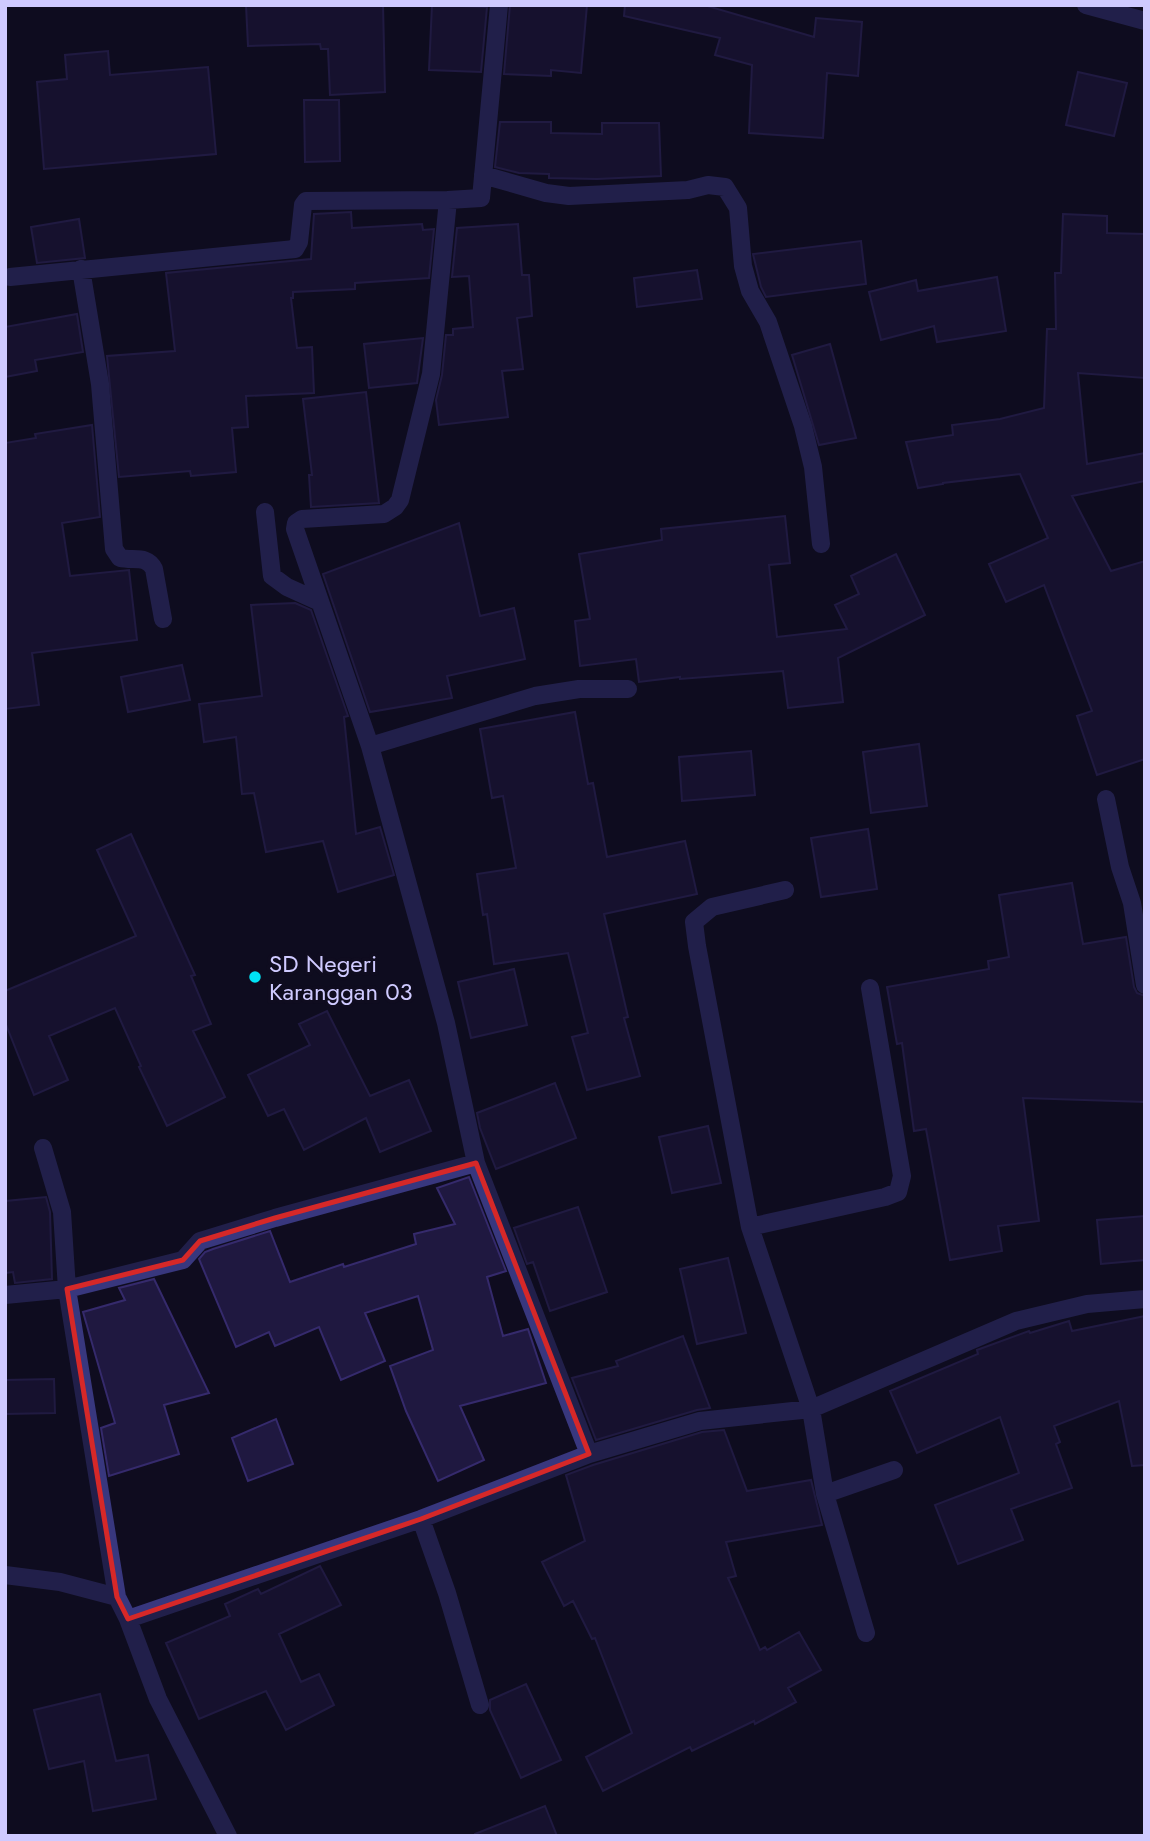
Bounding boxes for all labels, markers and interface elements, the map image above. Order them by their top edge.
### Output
place label: SD Negeri Karanggan 03 [269,946,413,1009]
marker: SD Negeri Karanggan 03 [247,969,263,985]

